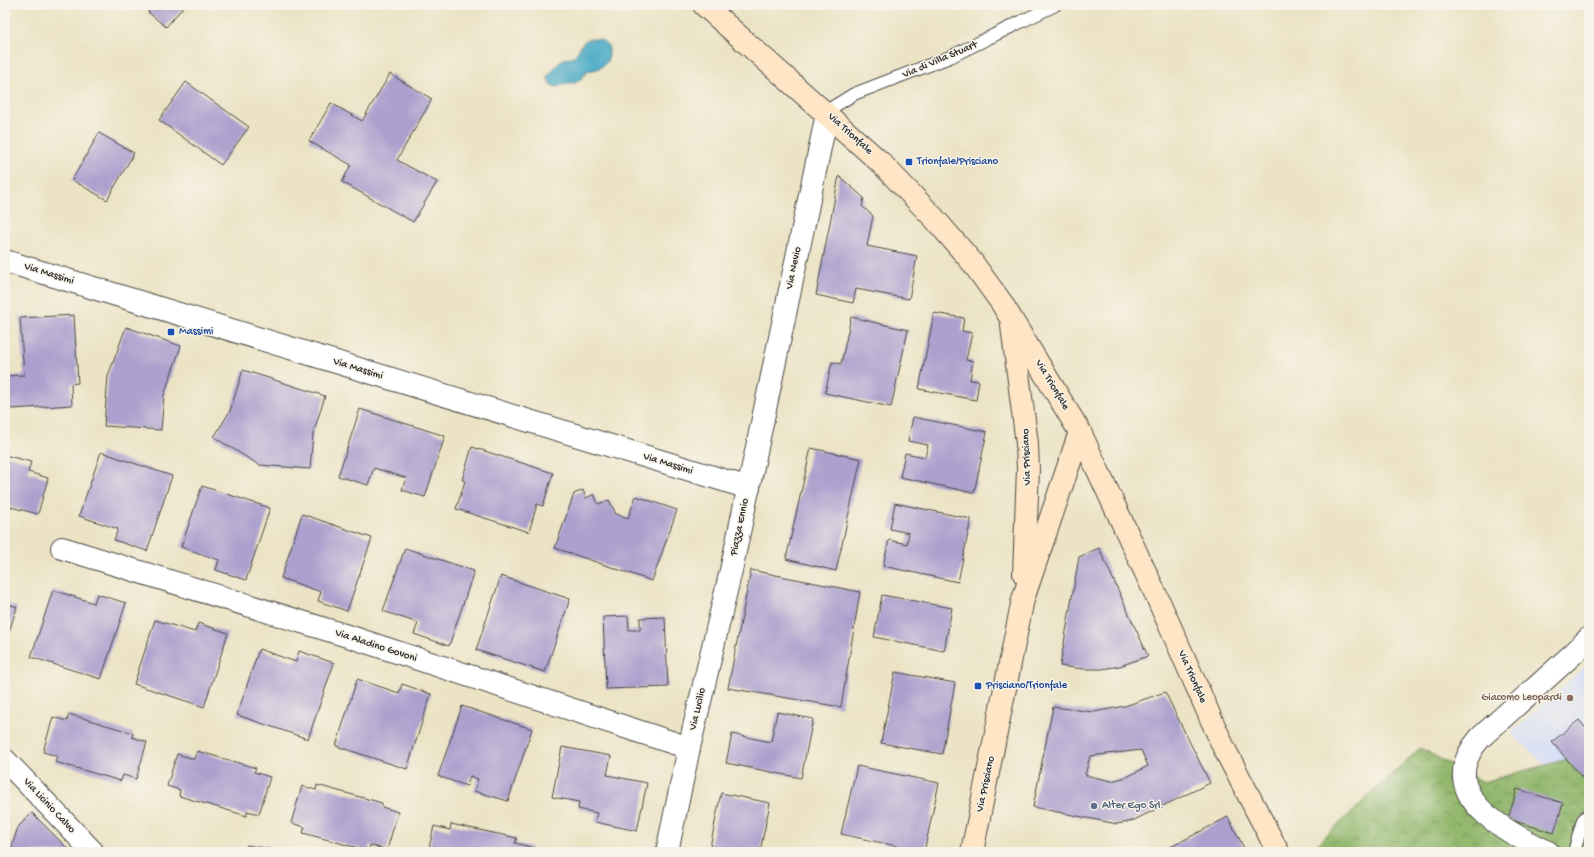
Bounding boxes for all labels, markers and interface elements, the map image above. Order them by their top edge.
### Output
street label: Via di Villa Stuart [900,38,981,82]
street label: Via Trionfale [824,109,876,157]
place label: Trionfale/Prisciano [916,155,999,168]
marker: Trionfale/Prisciano [904,157,914,167]
street label: Via Nevio [783,245,804,291]
street label: Via Massimi [22,260,75,287]
place label: Massimi [179,326,213,338]
marker: Massimi [166,327,176,337]
street label: Via Massimi [331,355,384,382]
street label: Via Trionfale [1032,356,1073,412]
street label: Via Prisciano [1020,428,1034,487]
street label: Via Massimi [641,450,694,477]
street label: Piazza Ennio [728,497,752,558]
street label: Via Aladino Govoni [333,627,418,665]
street label: Via Trionfale [1175,648,1210,705]
place label: Prisciano/Trionfale [985,679,1068,692]
marker: Prisciano/Trionfale [973,681,983,691]
street label: Via Lucilio [687,686,709,732]
place label: Giacomo Leopardi [1481,692,1562,704]
marker: Giacomo Leopardi [1565,693,1575,703]
street label: Via Prisciano [974,755,998,814]
street label: Via Licinio Calvo [20,775,78,836]
place label: Alter Ego Srl. [1102,800,1164,812]
marker: Alter Ego Srl. [1089,801,1099,811]

